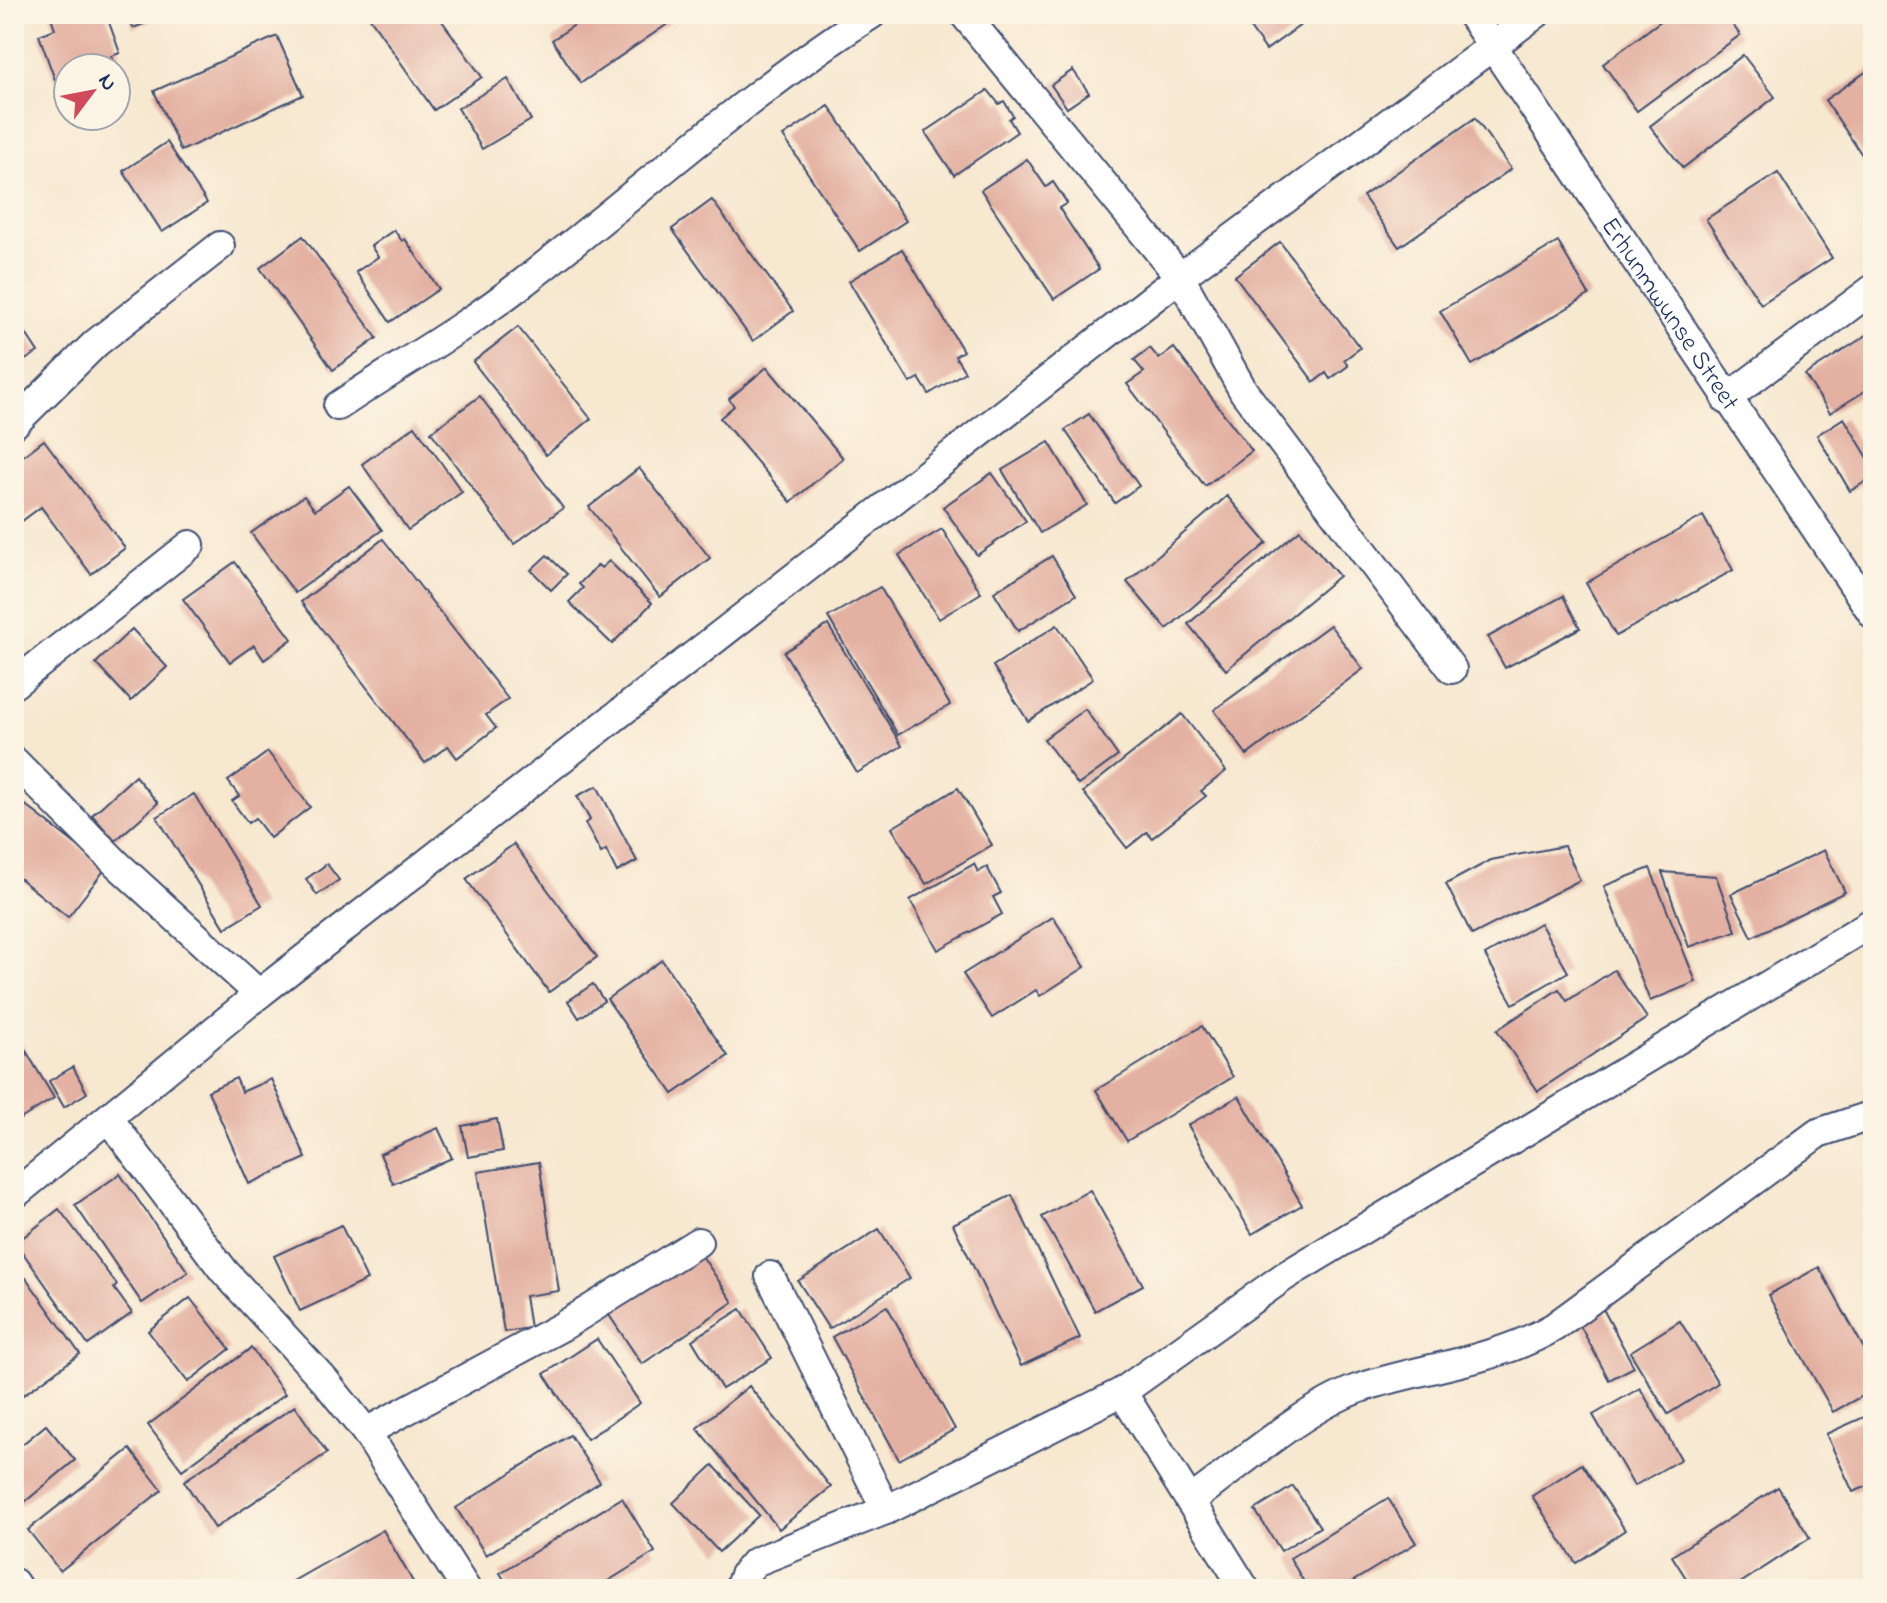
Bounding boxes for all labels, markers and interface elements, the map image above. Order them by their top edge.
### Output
north arrow [52,52,132,132]
text: N [89,68,124,98]
street label: Erhunmwunse Street [1590,210,1748,419]

